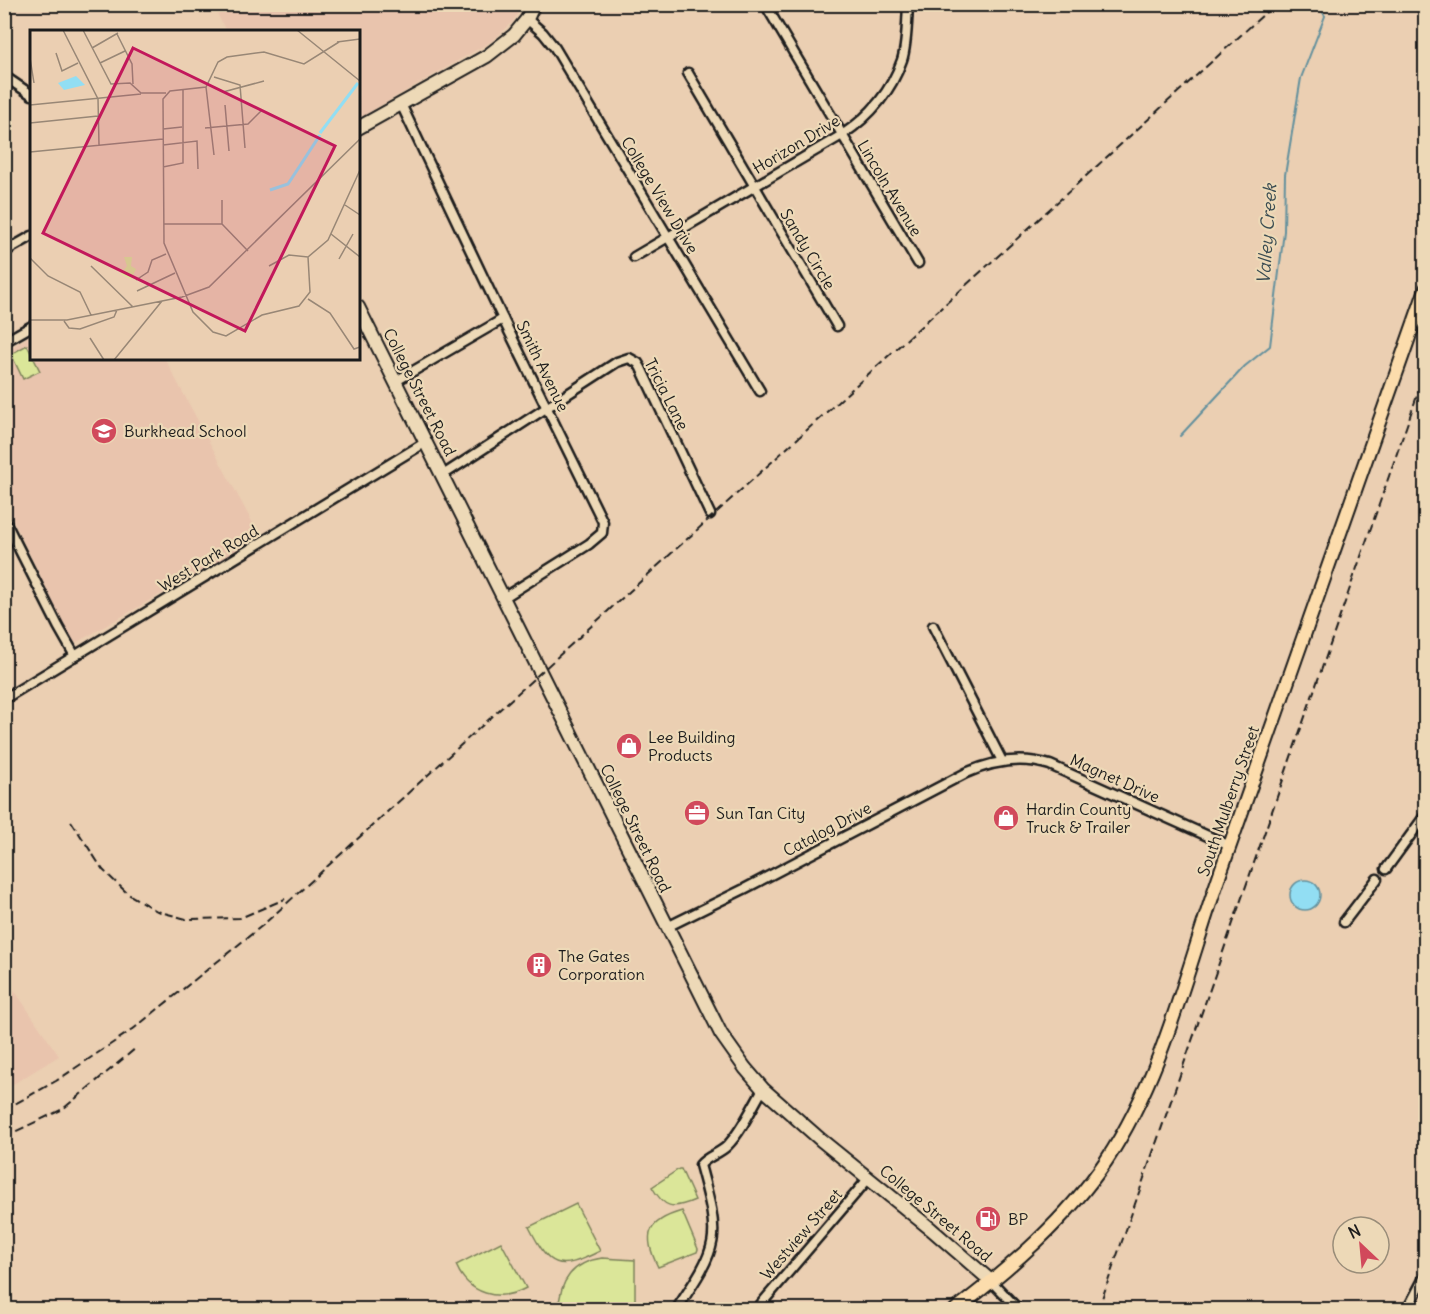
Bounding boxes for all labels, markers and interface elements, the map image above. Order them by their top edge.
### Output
inset map [30,30,360,360]
street label: Horizon Drive [749,110,843,178]
street label: College View Drive [617,133,703,257]
street label: Lincoln Avenue [853,136,927,240]
water label: Valley Creek [1252,181,1282,285]
street label: Sandy Circle [776,205,840,293]
street label: Smith Avenue [512,317,574,415]
street label: College Street Road [379,325,461,459]
street label: Tricia Lane [640,355,694,433]
school or university icon: Burkhead School [89,416,119,446]
place label: Burkhead School [124,421,247,441]
street label: West Park Road [154,520,262,596]
street label: South Mulberry Street [1193,723,1263,879]
place label: Lee Building Products [648,727,735,765]
shop icon: Lee Building Products [614,731,644,761]
street label: Magnet Drive [1067,749,1163,807]
street label: College Street Road [596,760,676,896]
street label: Catalog Drive [779,797,875,861]
office icon: Sun Tan City [682,798,712,828]
place label: Hardin County Truck & Trailer [1026,799,1131,837]
place label: Sun Tan City [716,803,805,823]
shop icon: Hardin County Truck & Trailer [991,803,1021,833]
place label: The Gates Corporation [558,946,645,984]
building icon: The Gates Corporation [524,950,554,980]
street label: College Street Road [876,1160,996,1266]
street label: Westview Street [756,1184,846,1284]
fuel station icon: BP [973,1204,1003,1234]
place label: BP [1008,1209,1028,1229]
north arrow [1331,1215,1391,1275]
text: N [1345,1220,1364,1243]

